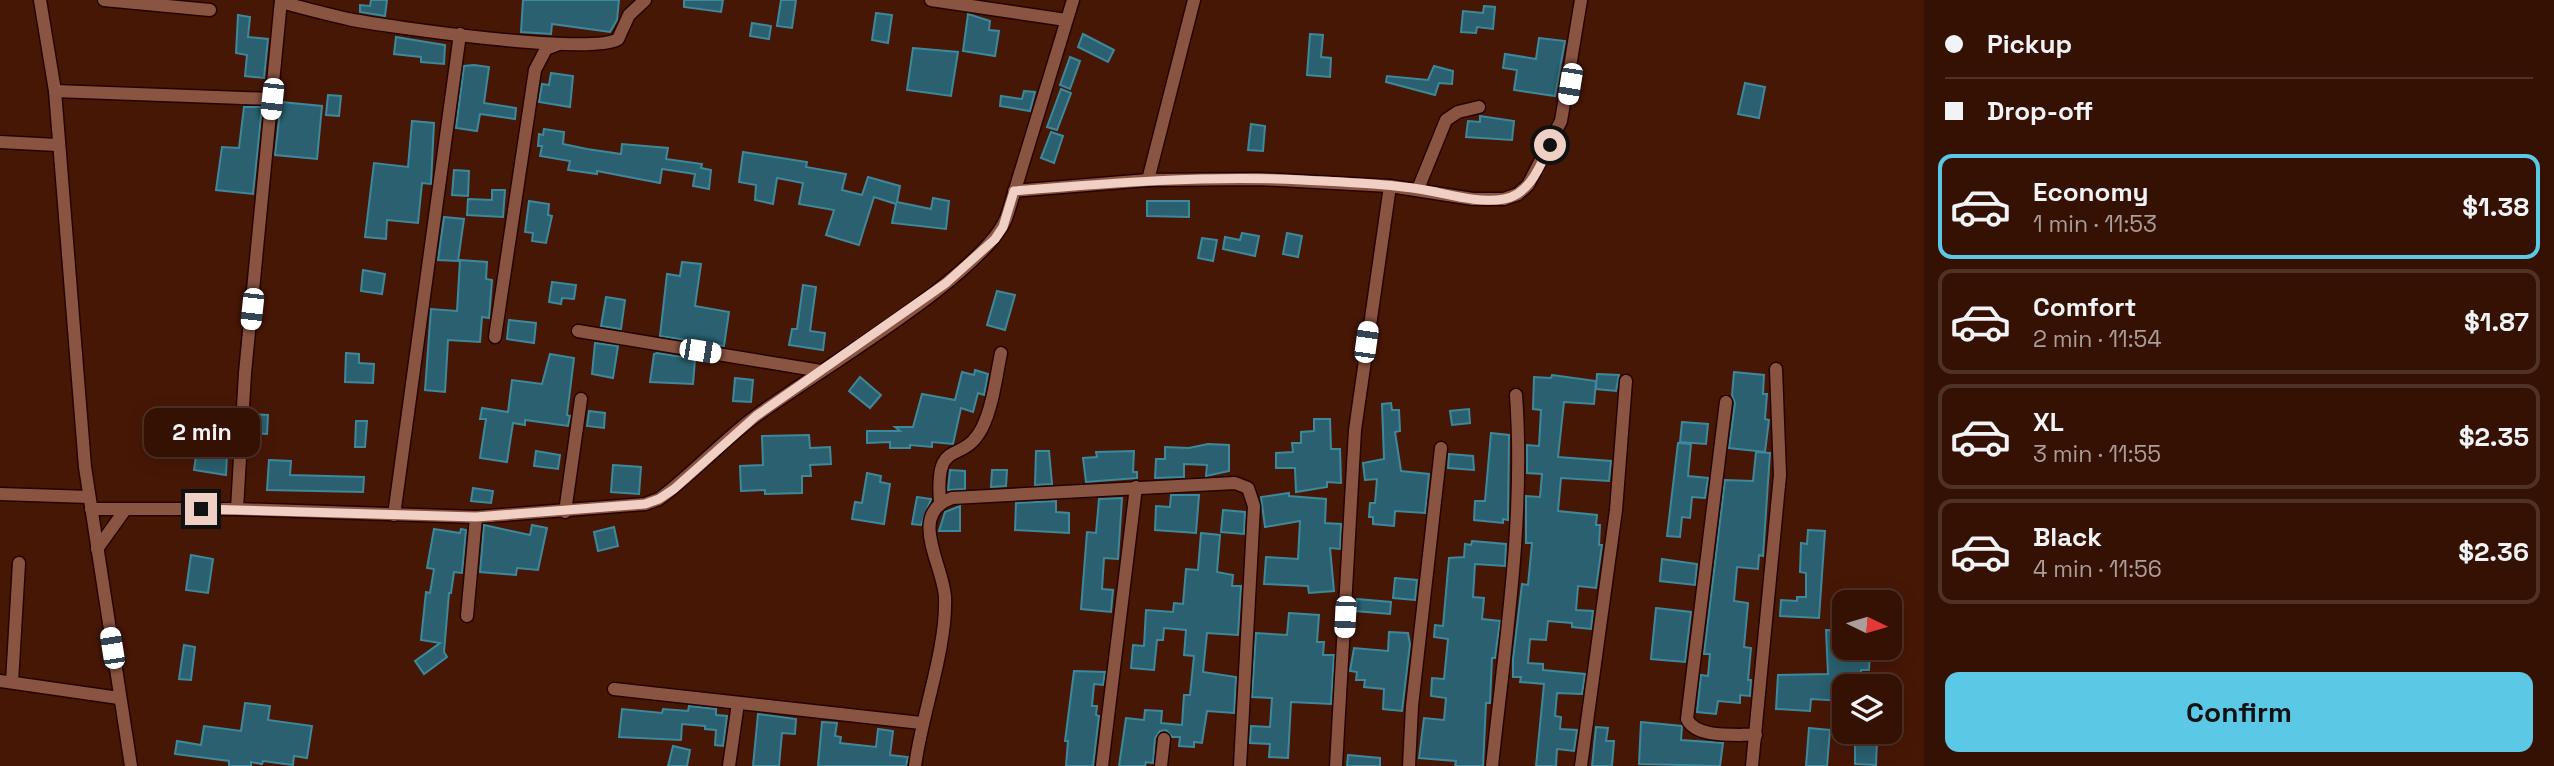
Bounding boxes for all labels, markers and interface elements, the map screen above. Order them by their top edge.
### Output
text: Pickup [1987,27,2072,61]
car [1557,62,1584,106]
car [260,77,285,121]
text: Drop-off [1987,94,2093,128]
route start [1534,129,1566,161]
icon: car [1949,175,2012,238]
text: Economy [2033,175,2149,209]
text: $1.38 [2462,190,2529,224]
text: 1 min · 11:53 [2033,209,2157,239]
car [240,287,265,331]
icon: car [1949,290,2012,353]
text: Comfort [2033,290,2136,324]
text: $1.87 [2464,305,2529,339]
car [1353,320,1380,364]
text: 2 min · 11:54 [2033,324,2162,354]
car [678,337,723,365]
icon: car [1949,405,2012,468]
text: XL [2033,405,2064,439]
callout: 2 min [143,407,259,456]
text: 2 min [172,417,232,447]
text: $2.35 [2459,420,2529,454]
text: 3 min · 11:55 [2033,439,2161,469]
route end [185,493,217,525]
icon: car [1949,520,2012,583]
text: Black [2033,520,2102,554]
text: $2.36 [2458,535,2529,569]
text: 4 min · 11:56 [2033,554,2162,584]
north arrow [1832,590,1902,660]
map controls [1832,590,1902,744]
car [1334,595,1357,639]
car [99,626,126,670]
button: Confirm [1945,672,2533,752]
button: layers [1832,674,1902,744]

